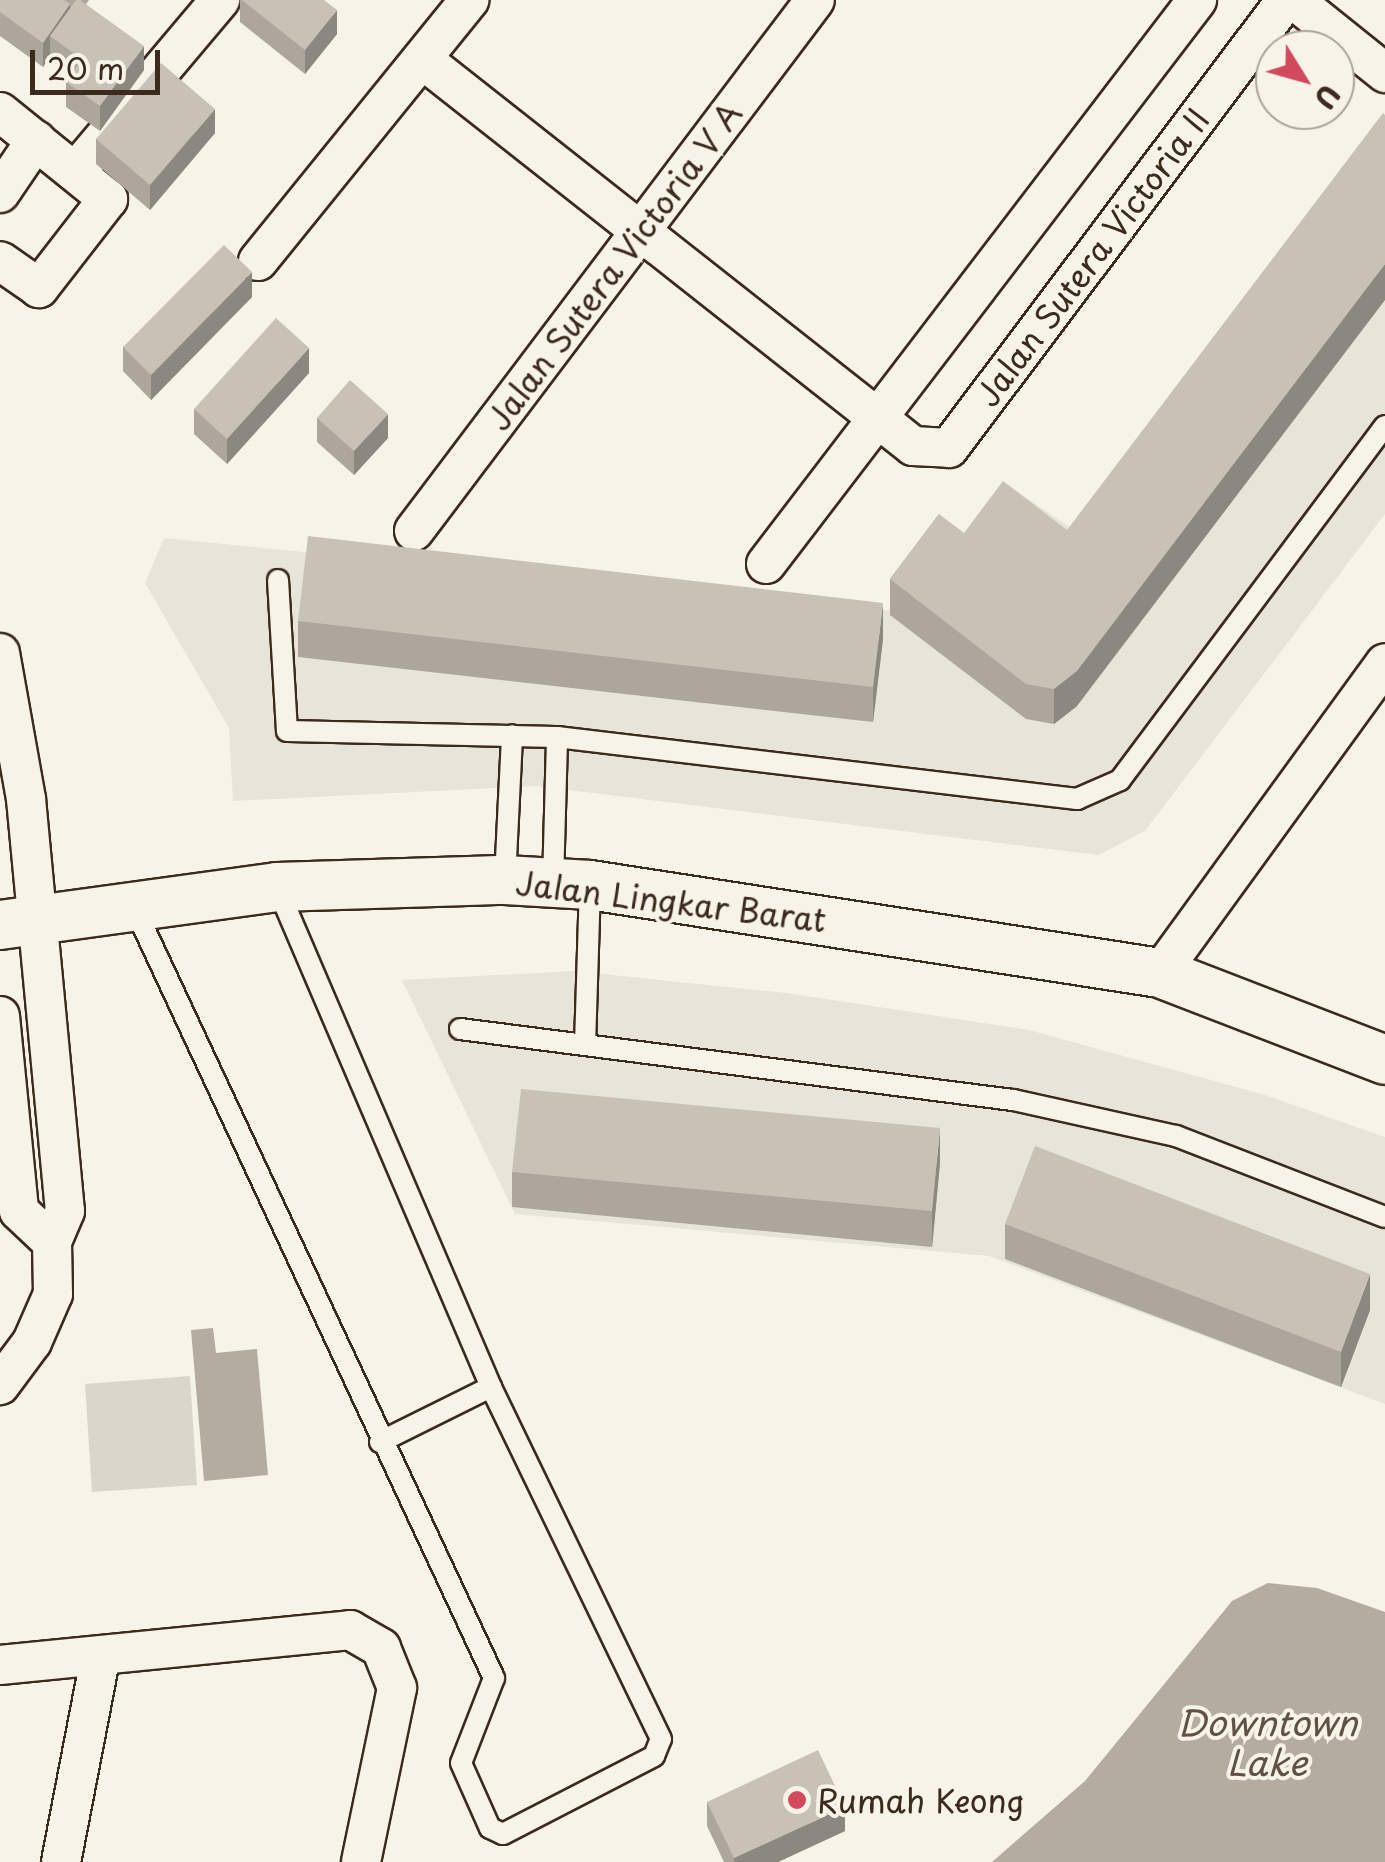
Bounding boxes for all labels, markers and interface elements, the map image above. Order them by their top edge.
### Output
scale bar [35,30,165,92]
north arrow [1255,30,1355,130]
text: 20 m [47,45,124,90]
text: U [1304,76,1351,119]
street label: Jalan Sutera Victoria V A [479,95,749,437]
street label: Jalan Sutera Victoria II [968,101,1216,413]
street label: Jalan Lingkar Barat [512,863,830,939]
water label: Downtown Lake [1177,1701,1357,1783]
place label: Rumah Keong [817,1781,1026,1819]
marker: Rumah Keong [786,1789,808,1811]

